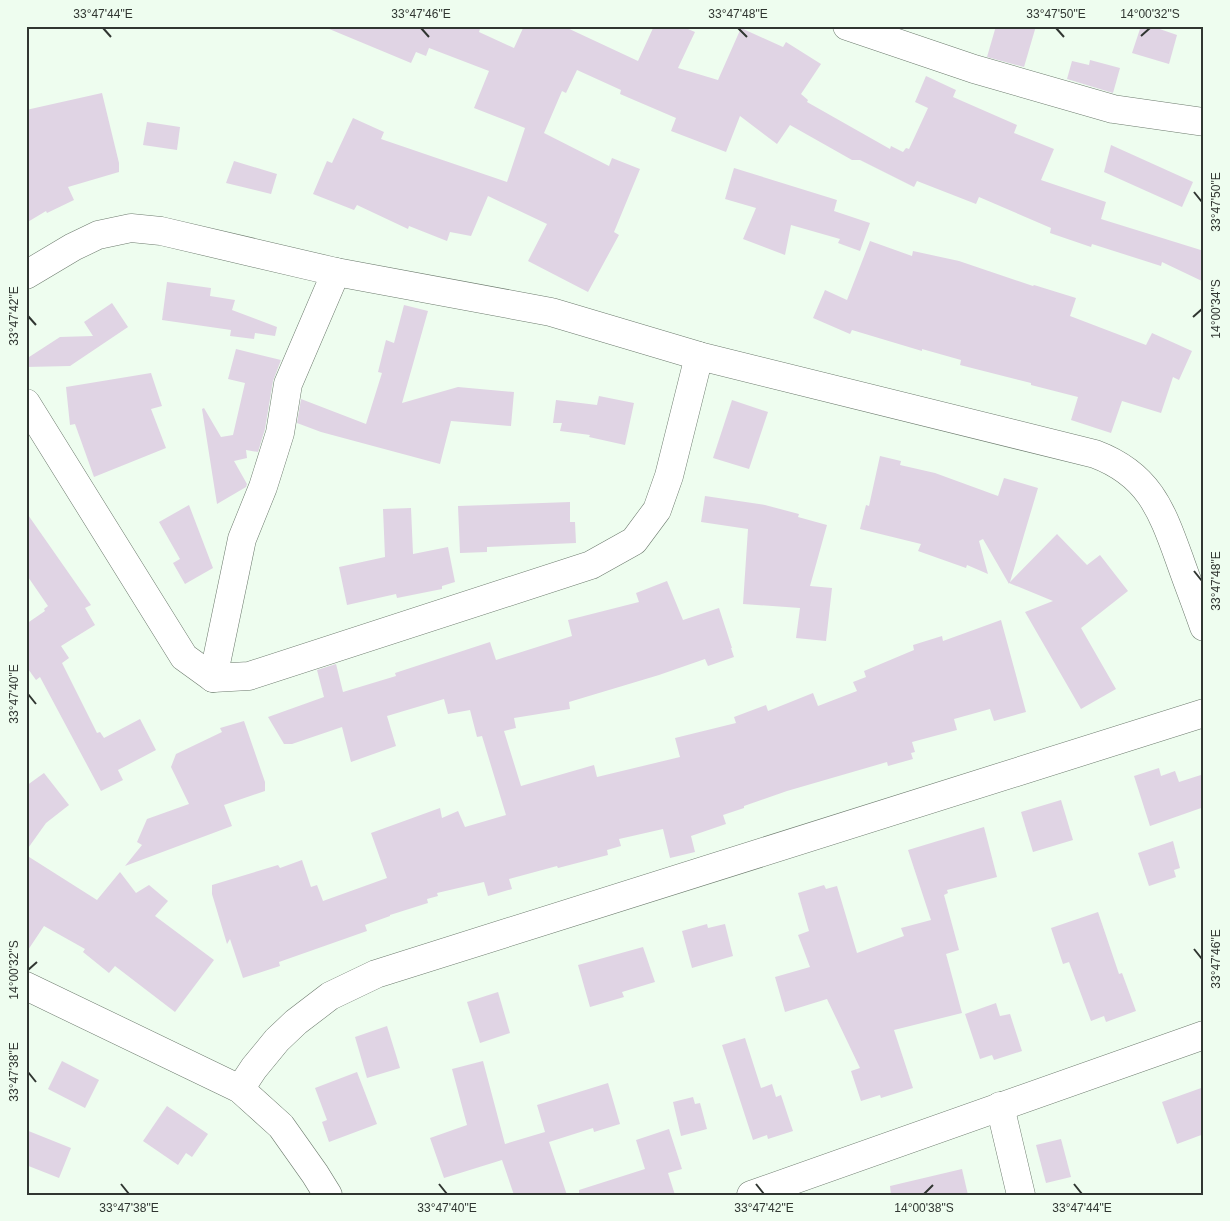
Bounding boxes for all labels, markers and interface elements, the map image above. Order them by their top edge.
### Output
text: 33°47'44"E [73,7,133,21]
text: 33°47'46"E [391,7,451,21]
text: 33°47'48"E [708,7,768,21]
text: 33°47'50"E [1026,7,1086,21]
text: 14°00'32"S [1120,7,1180,21]
text: 33°47'50"E [1209,172,1223,232]
text: 14°00'34"S [1209,279,1223,339]
text: 33°47'42"E [7,286,21,346]
text: 33°47'48"E [1209,551,1223,611]
text: 33°47'40"E [7,664,21,724]
text: 33°47'46"E [1209,929,1223,989]
text: 14°00'32"S [7,940,21,1000]
text: 33°47'38"E [7,1042,21,1102]
text: 33°47'38"E [99,1201,159,1215]
text: 33°47'40"E [417,1201,477,1215]
text: 33°47'42"E [734,1201,794,1215]
text: 14°00'38"S [894,1201,954,1215]
text: 33°47'44"E [1052,1201,1112,1215]

